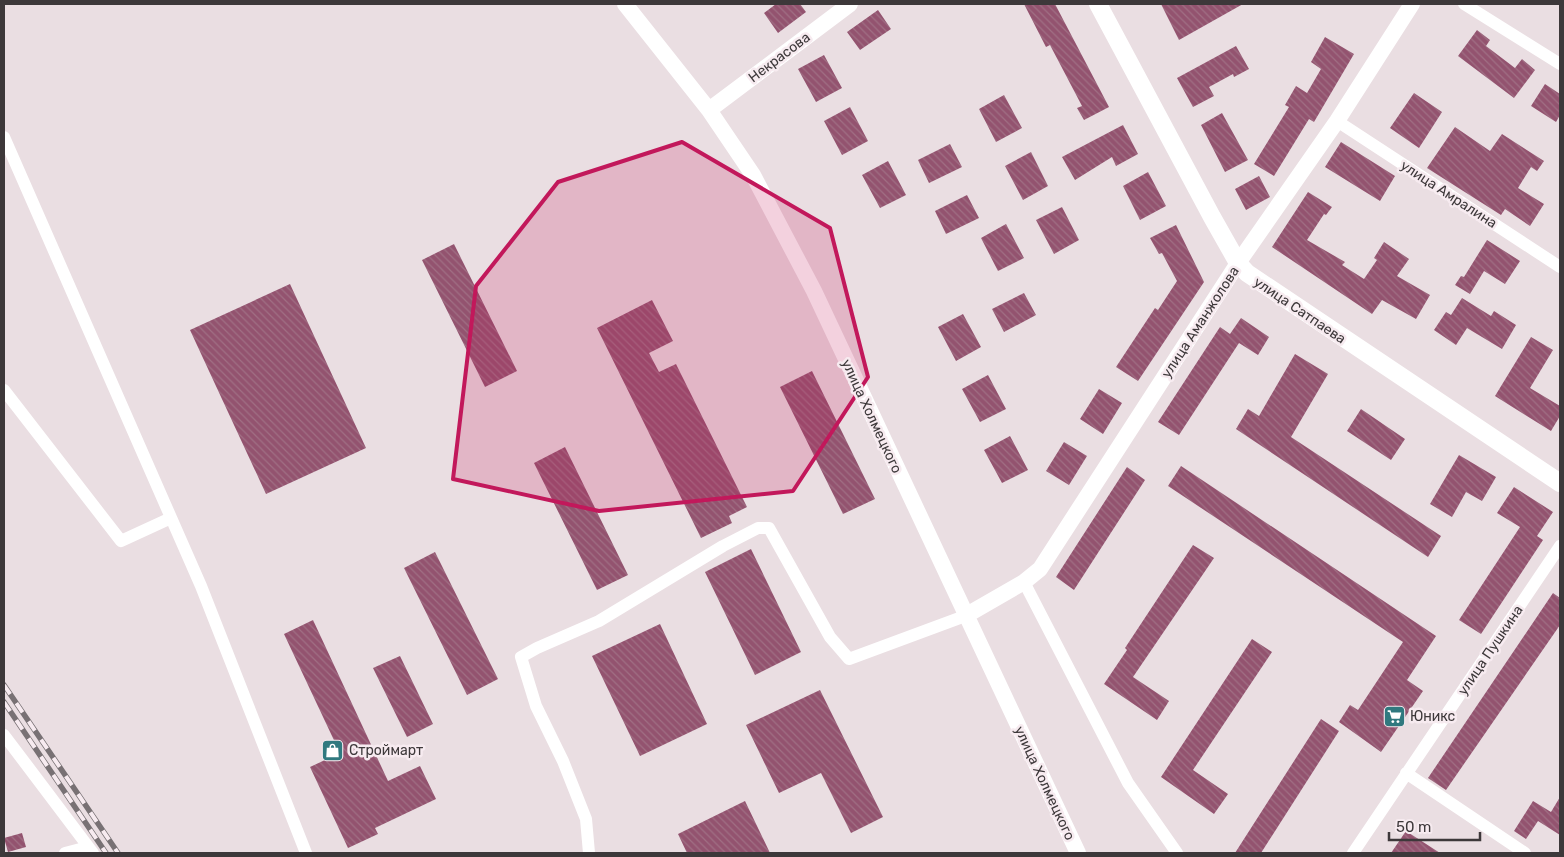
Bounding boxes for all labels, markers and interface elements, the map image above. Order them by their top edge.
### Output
street label: Некрасова [745,29,813,86]
street label: улица Амралина [1397,157,1500,232]
street label: улица Аманжолова [1158,263,1243,381]
street label: улица Сатпаева [1250,273,1349,347]
street label: улица Холмецкого [838,357,905,476]
street label: улица Пушкина [1454,602,1527,698]
supermarket icon: Юникс [1382,704,1406,728]
place label: Юникс [1410,708,1456,725]
street label: улица Холмецкого [1011,724,1078,843]
shop icon: Строймарт [321,738,345,762]
place label: Строймарт [349,742,423,759]
scale bar [1389,810,1480,842]
text: 50 m [1396,818,1431,836]

